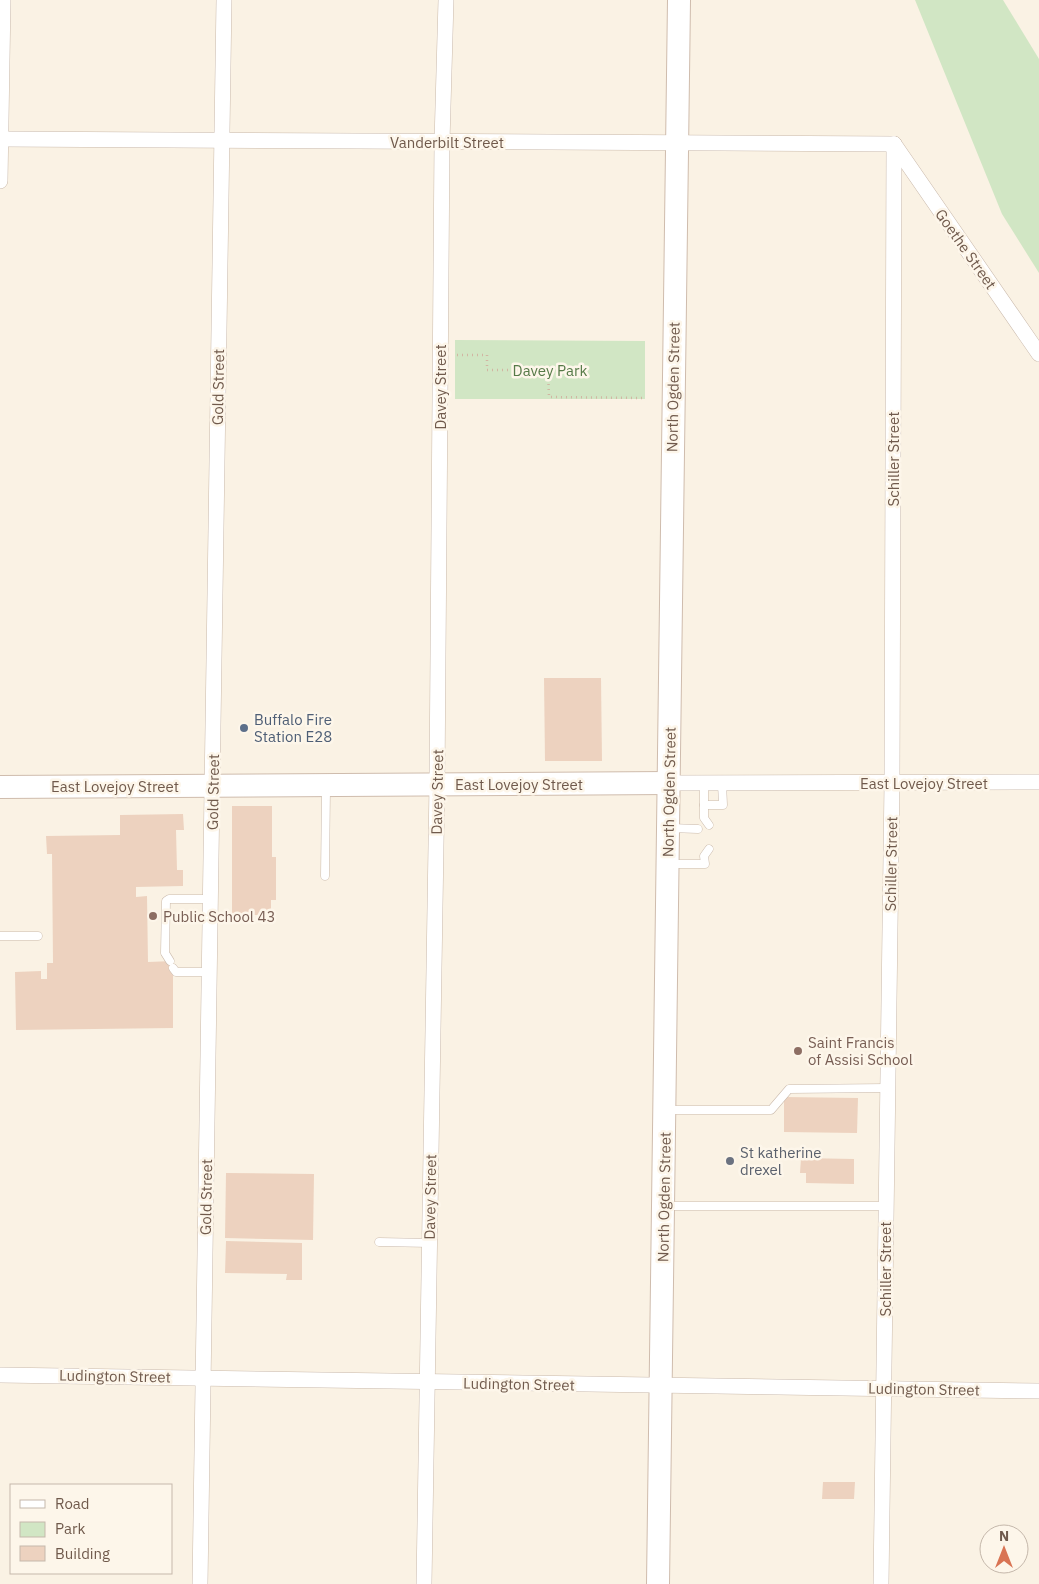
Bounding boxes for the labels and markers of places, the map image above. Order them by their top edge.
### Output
place label: Buffalo Fire Station E28 [254,710,332,746]
marker: Buffalo Fire Station E28 [238,722,250,734]
place label: Public School 43 [163,907,275,926]
marker: Public School 43 [147,910,159,922]
place label: Saint Francis of Assisi School [808,1033,913,1069]
marker: Saint Francis of Assisi School [792,1045,804,1057]
place label: St katherine drexel [740,1143,821,1179]
marker: St katherine drexel [724,1155,736,1167]

